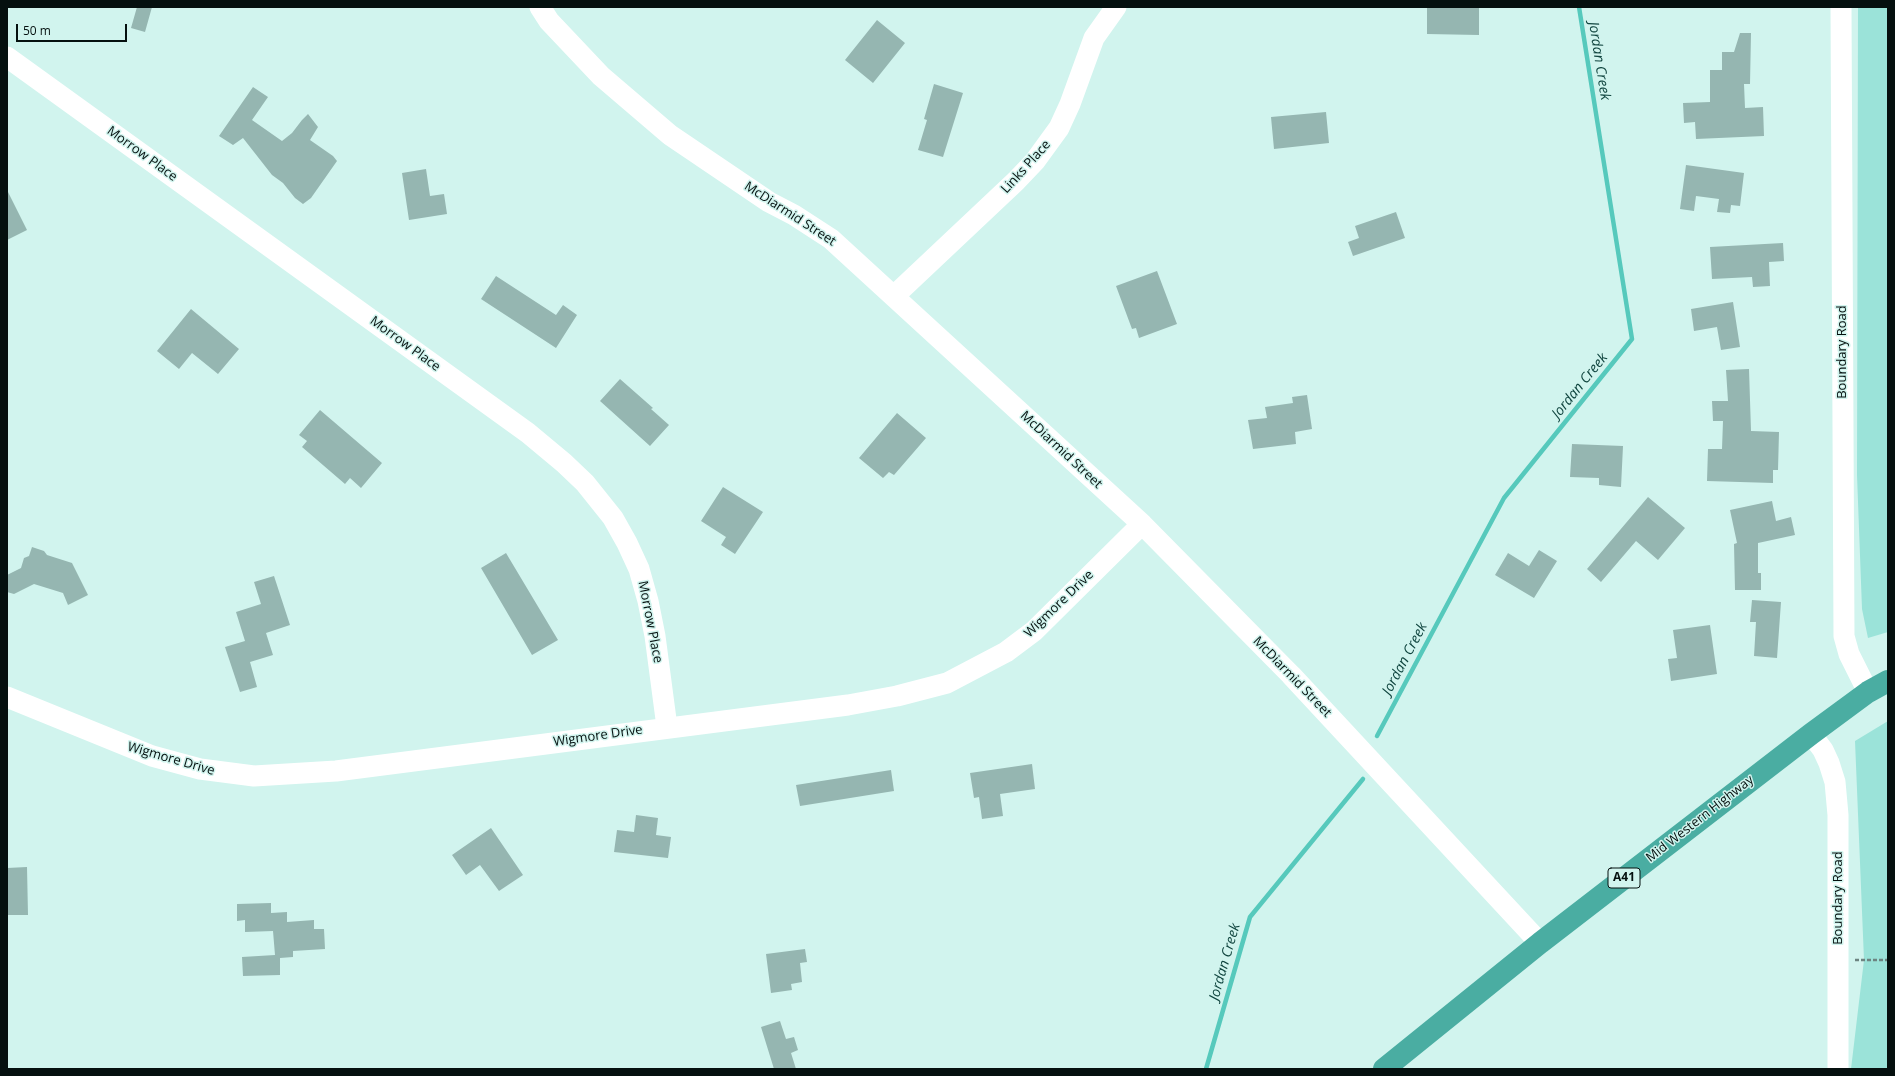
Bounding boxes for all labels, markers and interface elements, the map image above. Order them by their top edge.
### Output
scale bar [18,16,129,42]
water label: Jordan Creek [1584,20,1614,102]
text: 50 m [23,22,51,39]
street label: Morrow Place [104,123,180,185]
street label: Links Place [998,137,1054,197]
street label: McDiarmid Street [741,179,839,249]
street label: Boundary Road [1834,305,1850,399]
street label: Morrow Place [367,313,443,375]
water label: Jordan Creek [1548,350,1612,422]
street label: McDiarmid Street [1017,408,1105,492]
street label: Wigmore Drive [1021,567,1097,641]
street label: Morrow Place [634,580,666,664]
water label: Jordan Creek [1379,620,1431,698]
street label: McDiarmid Street [1250,633,1334,721]
street label: Wigmore Drive [552,722,644,750]
street label: Wigmore Drive [126,739,216,779]
street label: Mid Western Highway [1643,772,1757,866]
street label: Boundary Road [1830,851,1846,945]
road number: A41 [1608,868,1640,888]
water label: Jordan Creek [1206,922,1244,1002]

